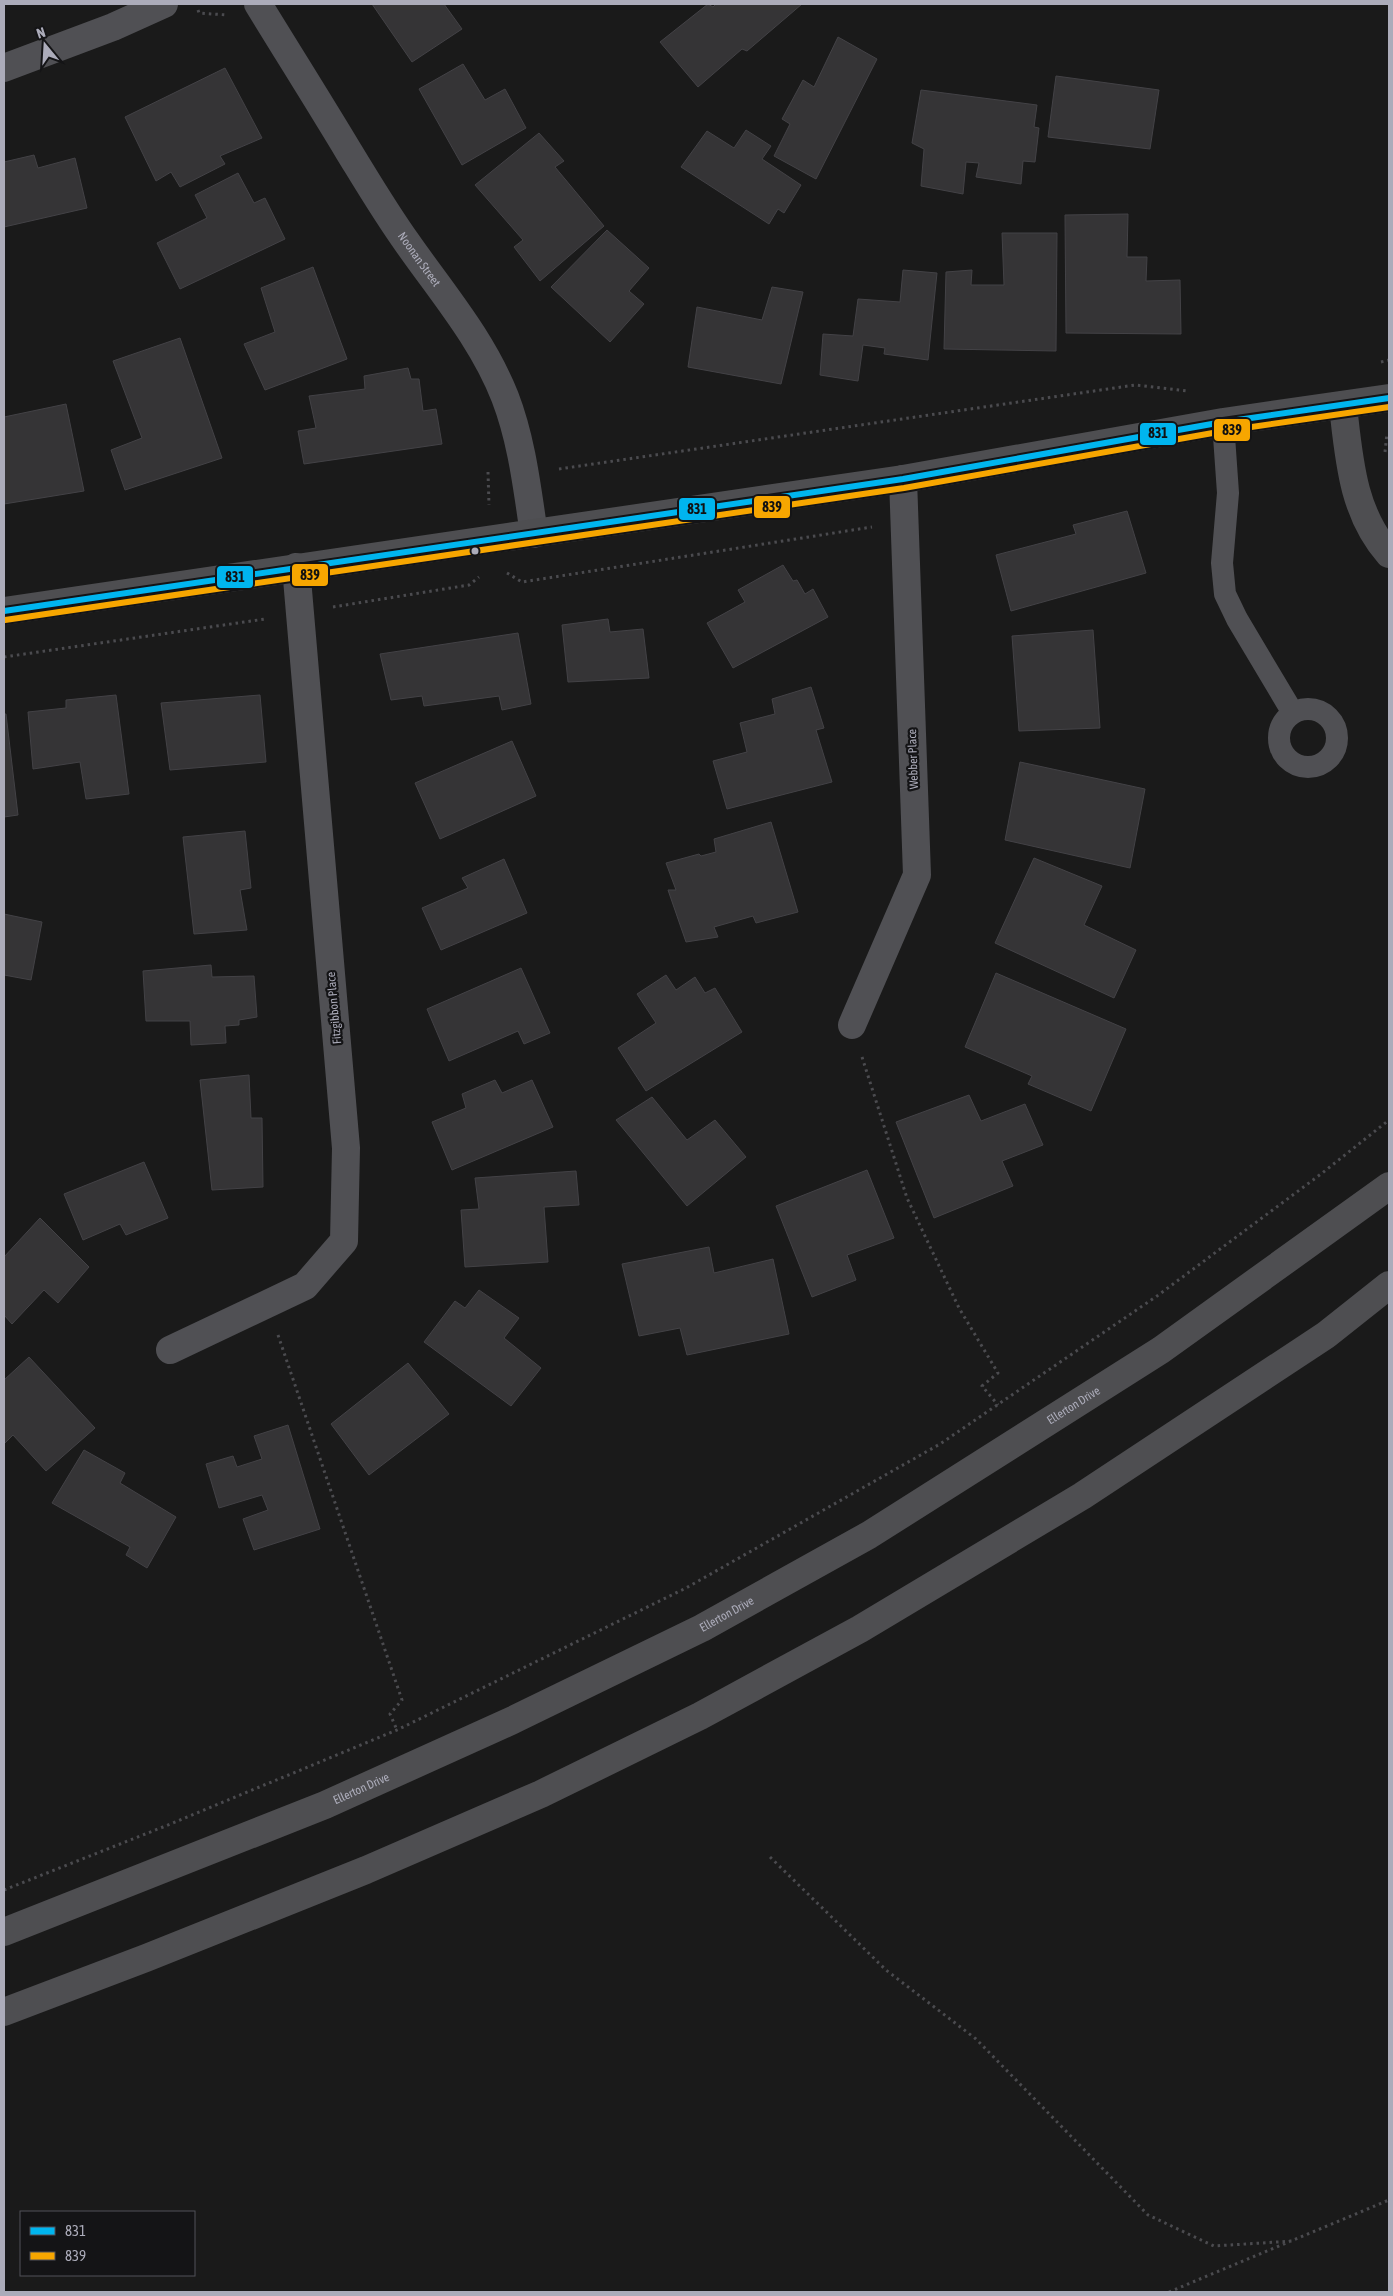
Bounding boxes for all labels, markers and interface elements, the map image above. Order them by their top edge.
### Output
north arrow [20,20,70,70]
text: N [35,24,47,42]
street label: Noonan Street [395,230,444,290]
line badge: 839 [1213,418,1251,442]
line badge: 831 [1139,422,1177,446]
text: 839 [1222,422,1242,438]
text: 831 [1148,425,1168,441]
line badge: 839 [753,495,791,519]
line badge: 831 [678,497,716,521]
text: 839 [762,499,782,515]
text: 831 [687,501,707,517]
unlabelled marker [470,546,480,556]
line badge: 839 [291,563,329,587]
line badge: 831 [216,565,254,589]
text: 839 [300,567,320,583]
text: 831 [225,569,245,585]
street label: Webber Place [905,729,921,789]
street label: Fitzgibbon Place [324,971,344,1045]
street label: Ellerton Drive [1044,1383,1103,1427]
street label: Ellerton Drive [697,1594,756,1635]
street label: Ellerton Drive [331,1770,391,1807]
legend [20,2211,195,2276]
text: 831 [65,2222,86,2239]
text: 839 [65,2247,86,2264]

